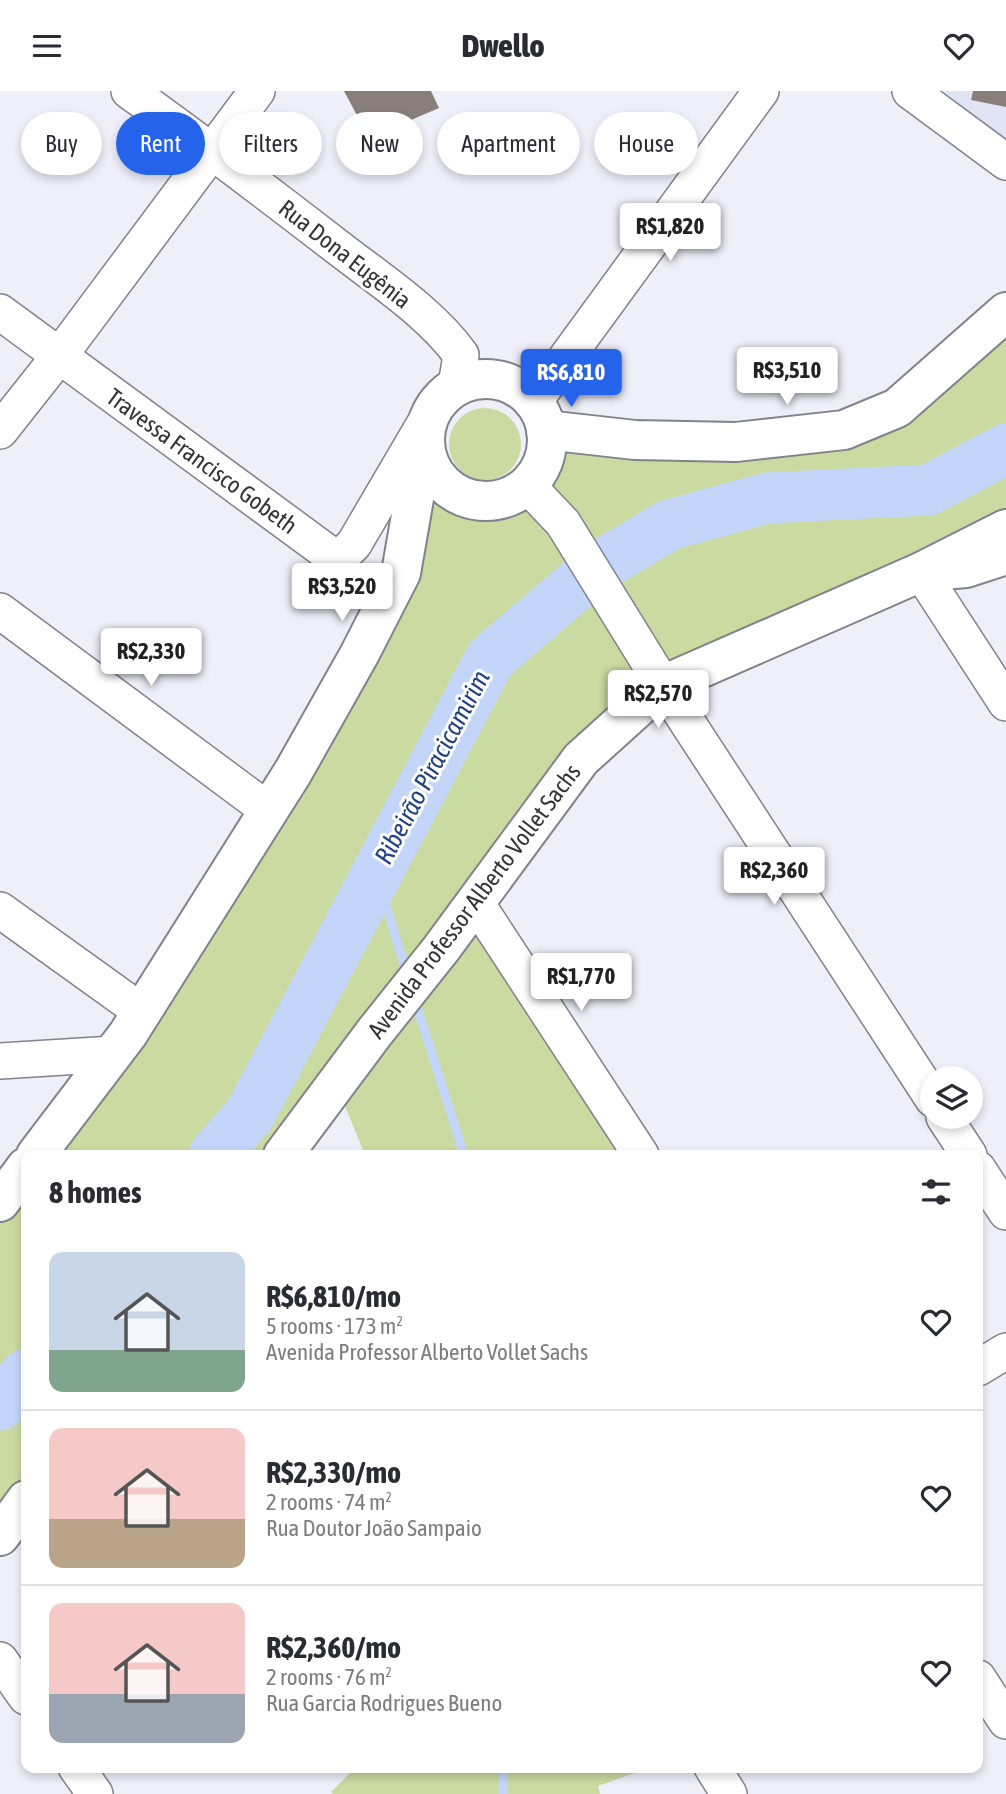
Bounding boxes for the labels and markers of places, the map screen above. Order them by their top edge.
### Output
pin: R$1,820 [605,204,735,263]
pin: R$3,510 [722,347,852,407]
pin: R$6,810 [506,349,636,409]
pin: R$3,520 [277,563,407,623]
pin: R$2,330 [86,629,216,688]
pin: R$2,570 [593,671,723,730]
pin: R$2,360 [709,847,839,907]
pin: R$1,770 [516,953,646,1013]

